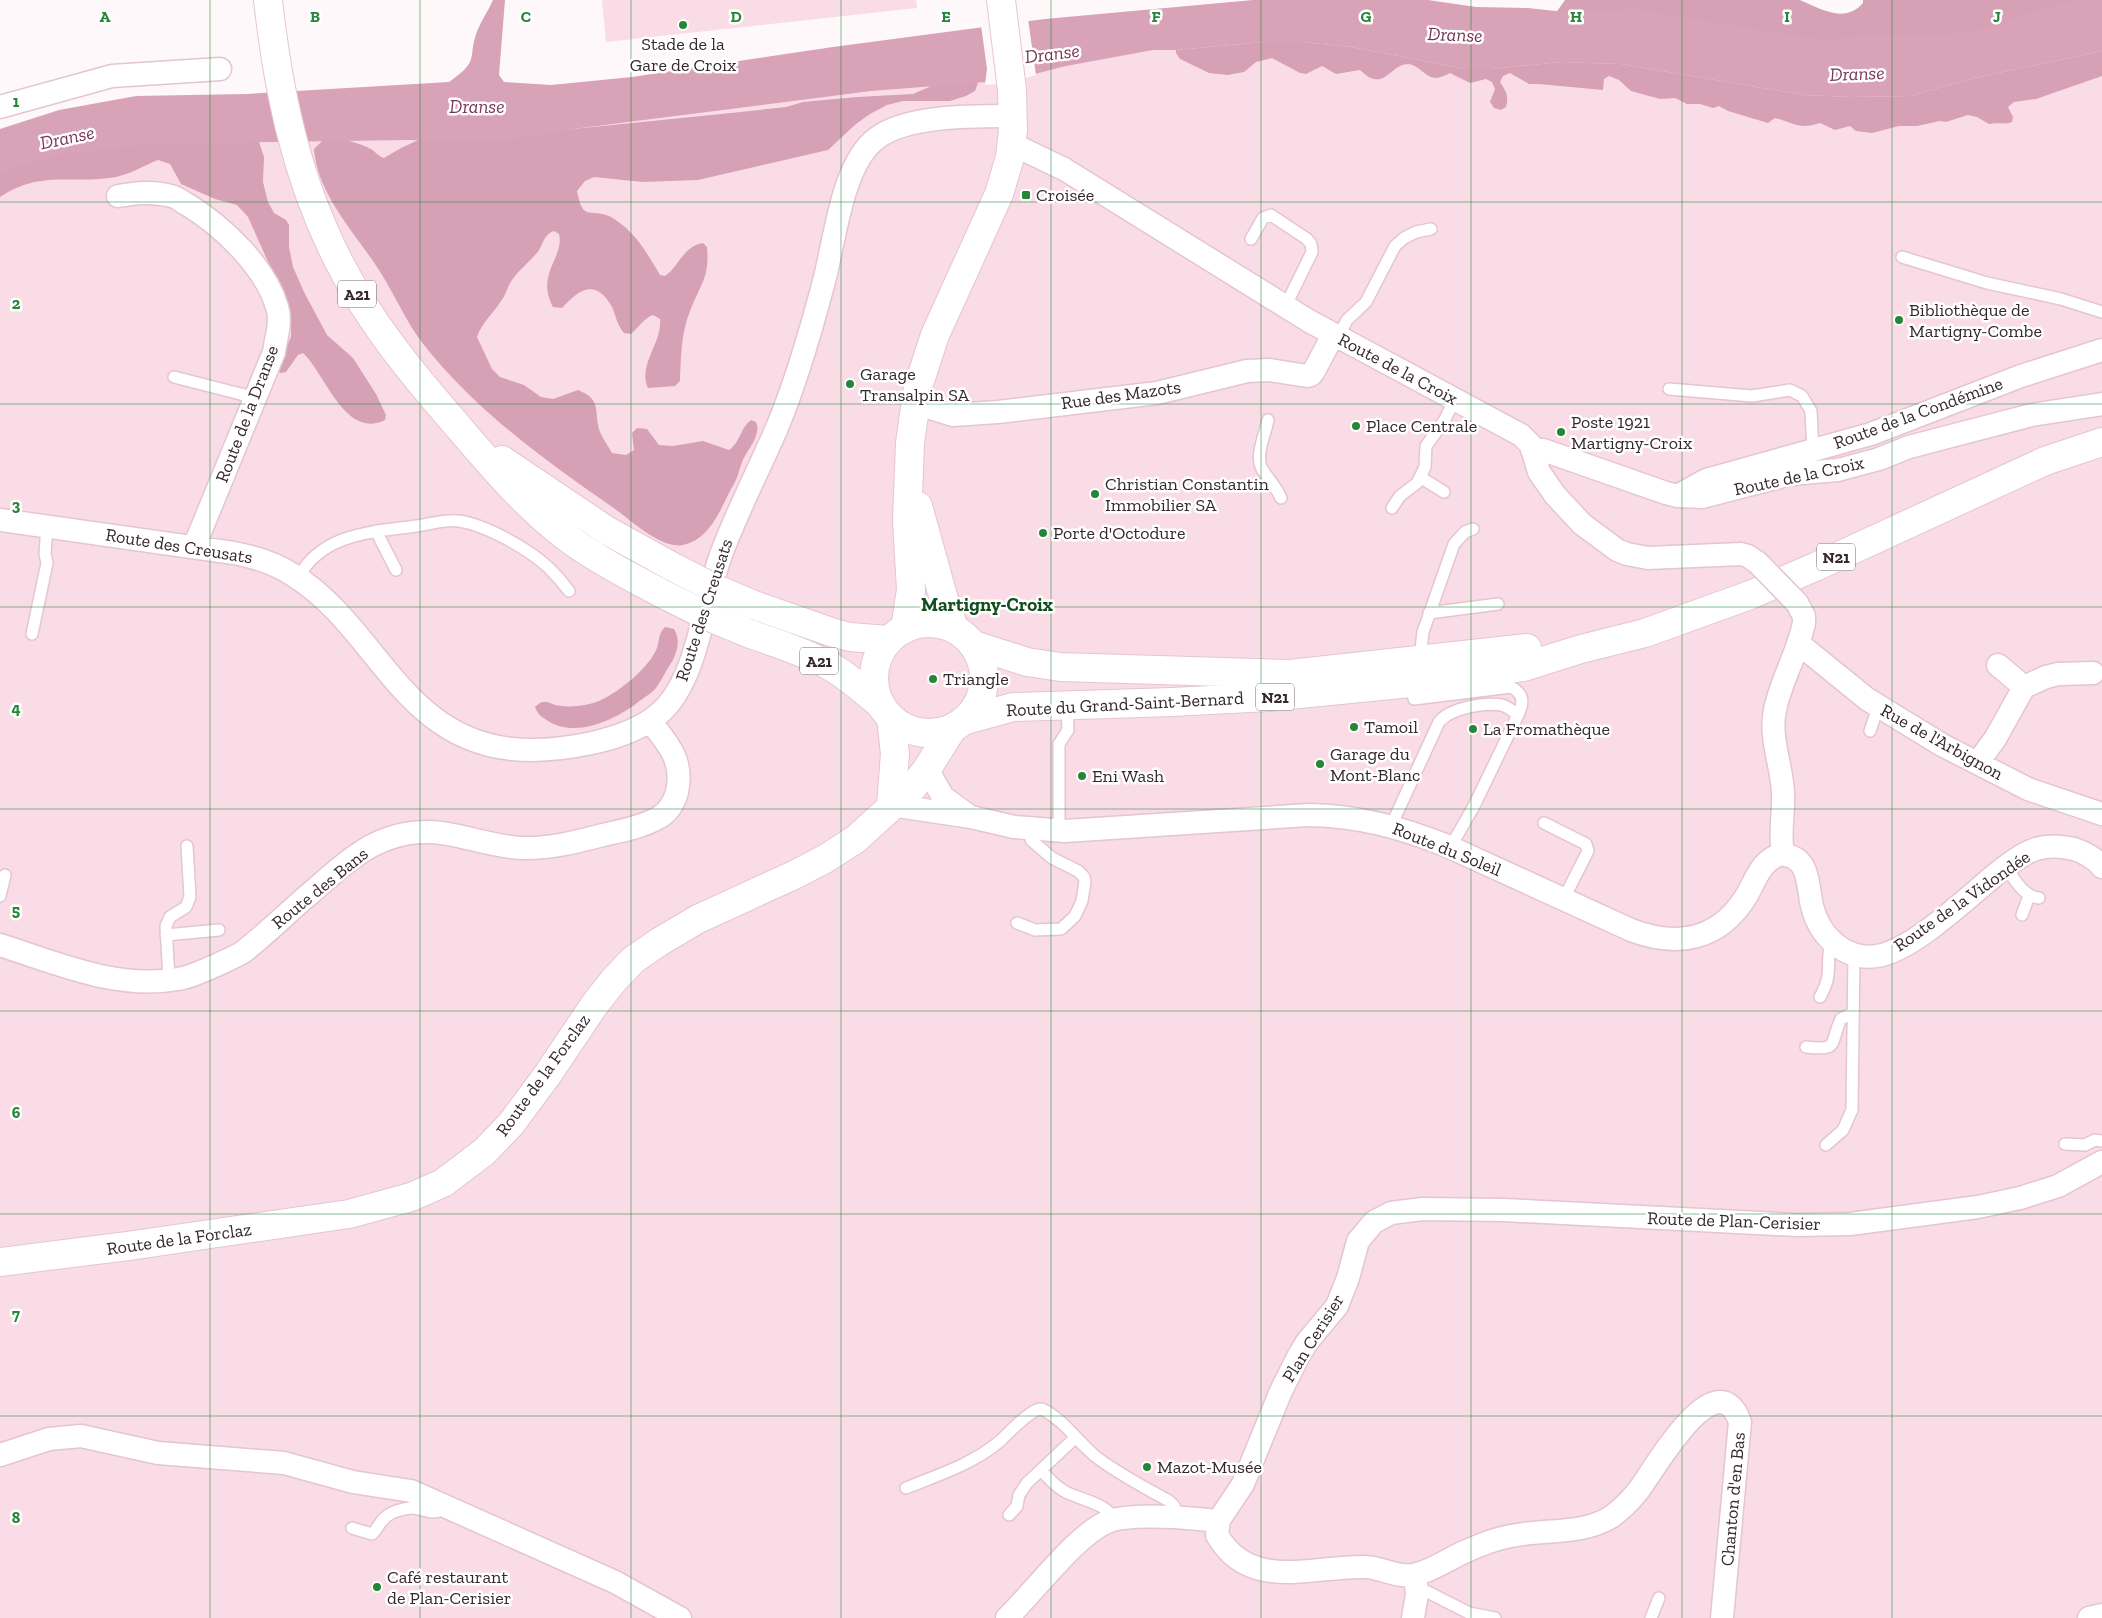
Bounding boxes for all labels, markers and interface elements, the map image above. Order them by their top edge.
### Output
text: A [100,7,111,26]
text: B [310,7,320,26]
text: C [521,7,531,26]
text: D [730,7,742,26]
text: E [941,7,951,26]
text: F [1151,7,1161,26]
text: G [1361,7,1372,26]
text: H [1570,7,1582,26]
text: I [1784,7,1790,26]
text: J [1993,7,2001,26]
marker: Stade de la Gare de Croix [677,19,689,31]
water label: Dranse [1427,22,1483,47]
place label: Stade de la Gare de Croix [630,33,736,76]
water label: Dranse [1023,39,1081,68]
water label: Dranse [1829,61,1885,86]
text: 1 [13,92,20,111]
water label: Dranse [449,95,505,118]
water label: Dranse [38,120,97,154]
place label: Croisée [1036,184,1094,206]
marker: Croisée [1020,189,1032,201]
road number: A21 [338,280,376,308]
text: 2 [12,294,21,313]
place label: Bibliothèque de Martigny-Combe [1909,299,2042,342]
marker: Bibliothèque de Martigny-Combe [1893,314,1905,326]
street label: Route de la Croix [1334,328,1462,410]
street label: Route de la Dranse [211,342,283,486]
place label: Garage Transalpin SA [860,363,969,406]
street label: Route de la Condémine [1830,372,2006,454]
street label: Rue des Mazots [1060,376,1182,414]
marker: Garage Transalpin SA [844,378,856,390]
place label: Poste 1921 Martigny-Croix [1571,411,1692,454]
place label: Place Centrale [1366,415,1477,437]
marker: Place Centrale [1350,420,1362,432]
marker: Poste 1921 Martigny-Croix [1555,426,1567,438]
street label: Route de la Croix [1732,452,1866,500]
place label: Christian Constantin Immobilier SA [1105,473,1269,516]
marker: Christian Constantin Immobilier SA [1089,488,1101,500]
text: 3 [12,496,21,515]
place label: Porte d'Octodure [1053,522,1185,544]
street label: Route des Creusats [104,524,254,569]
marker: Porte d'Octodure [1037,527,1049,539]
street label: Route des Creusats [671,536,737,684]
road number: N21 [1817,544,1855,570]
district label: Martigny-Croix [921,593,1053,616]
road number: A21 [800,648,838,674]
place label: Triangle [943,668,1009,690]
marker: Triangle [927,673,939,685]
road number: N21 [1256,684,1294,710]
street label: Route du Grand-Saint-Bernard [1006,687,1244,721]
text: 4 [11,699,21,718]
street label: Rue de l'Arbignon [1877,699,2008,785]
place label: Tamoil [1364,716,1418,738]
place label: La Fromathèque [1483,718,1610,740]
marker: Tamoil [1348,721,1360,733]
marker: La Fromathèque [1467,723,1479,735]
place label: Garage du Mont-Blanc [1330,743,1420,786]
marker: Garage du Mont-Blanc [1314,758,1326,770]
place label: Eni Wash [1092,765,1164,787]
marker: Eni Wash [1076,770,1088,782]
street label: Route du Soleil [1389,817,1505,881]
street label: Route des Bans [267,842,373,934]
street label: Route de la Vidondée [1890,846,2034,956]
text: 5 [12,901,20,920]
street label: Route de la Forclaz [491,1009,595,1141]
text: 6 [12,1103,21,1122]
street label: Route de Plan-Cerisier [1647,1207,1821,1235]
street label: Route de la Forclaz [105,1218,253,1260]
street label: Plan Cerisier [1277,1290,1349,1386]
text: 7 [12,1305,20,1324]
street label: Chanton d'en Bas [1716,1431,1750,1567]
place label: Mazot-Musée [1157,1456,1262,1478]
marker: Mazot-Musée [1141,1461,1153,1473]
text: 8 [12,1508,21,1527]
place label: Café restaurant de Plan-Cerisier [387,1566,511,1609]
marker: Café restaurant de Plan-Cerisier [371,1581,383,1593]

